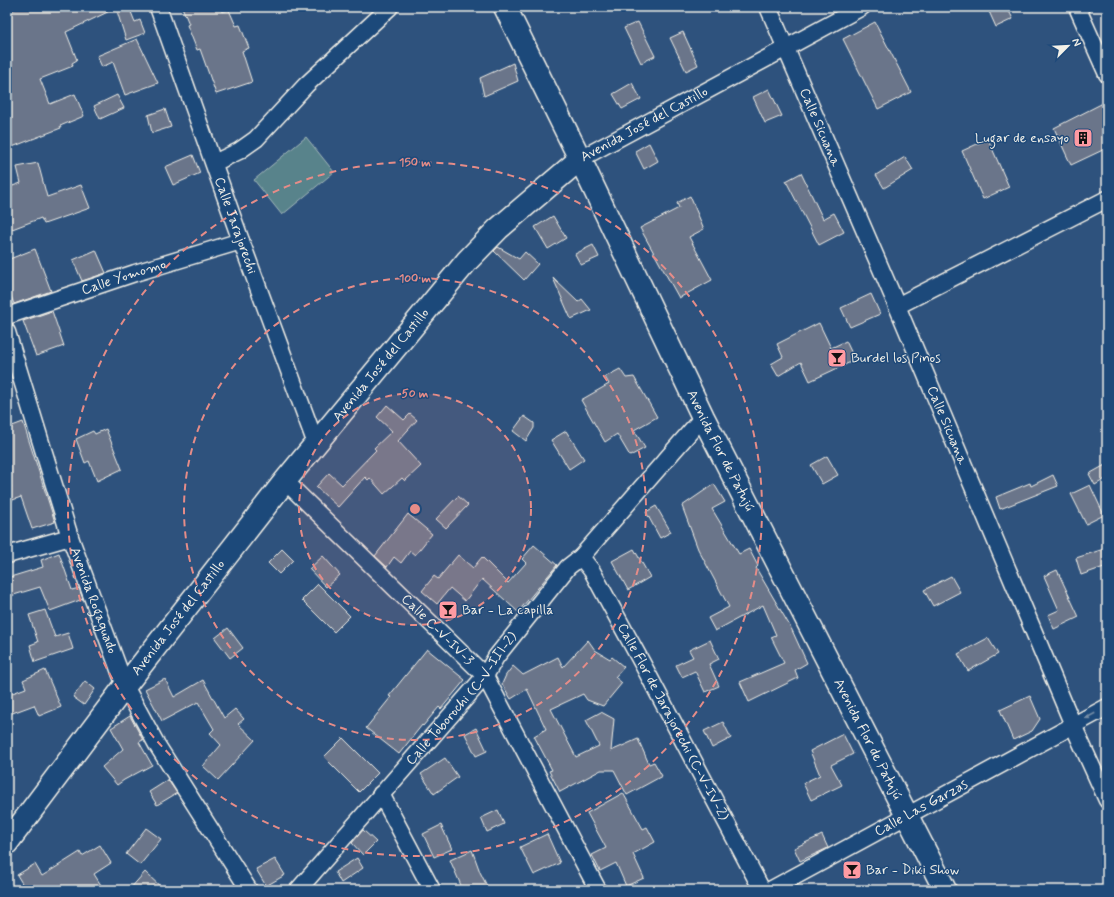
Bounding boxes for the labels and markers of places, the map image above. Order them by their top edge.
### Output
building icon: Lugar de ensayo [1072,127,1094,149]
place label: Lugar de ensayo [975,129,1069,149]
bar icon: Burdel los Pinos [826,347,848,369]
place label: Burdel los Pinos [851,349,941,367]
centre of rings [408,502,422,516]
bar icon: Bar - La capilla [437,599,459,621]
place label: Bar - La capilla [462,601,553,619]
bar icon: Bar - Diki Show [841,859,863,881]
place label: Bar - Diki Show [866,861,960,879]

